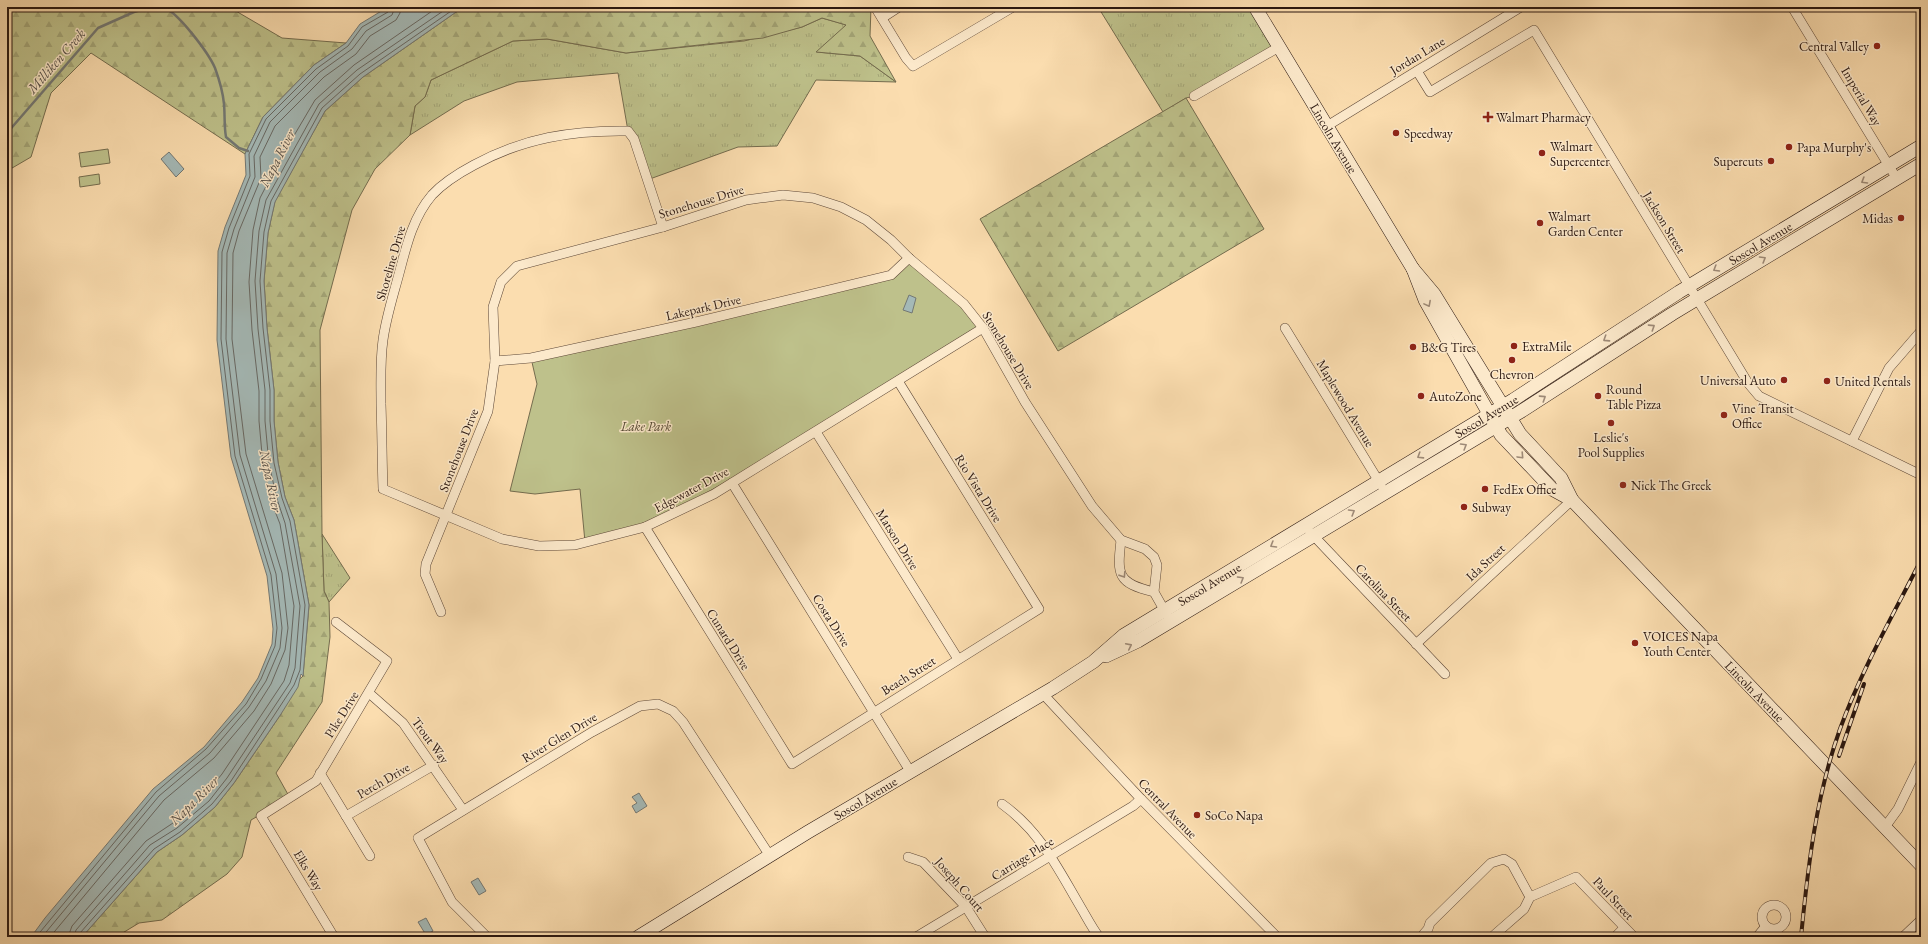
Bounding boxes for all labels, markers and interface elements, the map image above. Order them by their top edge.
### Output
water label: Milliken Creek [22,24,90,98]
street label: Jordan Lane [1386,32,1448,79]
place label: Central Valley [1799,38,1869,55]
marker: Central Valley [1872,41,1882,51]
street label: Imperial Way [1837,64,1886,129]
street label: Lincoln Avenue [1306,100,1361,176]
place label: Walmart Pharmacy [1496,109,1591,126]
marker: Walmart Pharmacy [1483,112,1493,122]
water label: Napa River [254,125,300,191]
place label: Speedway [1404,125,1453,142]
marker: Speedway [1391,128,1401,138]
place label: Walmart Supercenter [1550,138,1610,170]
place label: Papa Murphy's [1797,139,1871,156]
marker: Papa Murphy's [1784,142,1794,152]
marker: Walmart Supercenter [1537,148,1547,158]
place label: Supercuts [1714,153,1763,170]
marker: Supercuts [1766,156,1776,166]
one-way arrow [1861,176,1868,183]
street label: Stonehouse Drive [657,180,746,222]
street label: Jackson Street [1639,187,1690,256]
place label: Walmart Garden Center [1548,208,1623,240]
place label: Midas [1862,210,1893,227]
marker: Midas [1896,213,1906,223]
marker: Walmart Garden Center [1535,218,1545,228]
street label: Soscol Avenue [1725,218,1795,269]
street label: Shoreline Drive [372,224,409,303]
one-way arrow [1759,257,1766,264]
one-way arrow [1713,265,1720,272]
street label: Lakepark Drive [664,291,742,324]
one-way arrow [1423,300,1430,308]
street label: Stonehouse Drive [979,308,1039,392]
one-way arrow [1648,324,1655,332]
one-way arrow [1604,334,1611,341]
place label: ExtraMile [1522,338,1572,355]
place label: B&G Tires [1421,339,1476,356]
marker: ExtraMile [1509,341,1519,351]
marker: B&G Tires [1408,342,1418,352]
marker: Chevron [1507,355,1517,365]
street label: Maplewood Avenue [1313,356,1378,450]
place label: Chevron [1490,366,1534,383]
place label: Universal Auto [1700,372,1776,389]
place label: United Rentals [1835,373,1911,390]
marker: Universal Auto [1779,375,1789,385]
marker: United Rentals [1822,376,1832,386]
place label: Round Table Pizza [1606,381,1662,413]
place label: AutoZone [1428,388,1482,405]
marker: AutoZone [1416,391,1426,401]
street label: Soscol Avenue [1451,391,1521,442]
marker: Round Table Pizza [1593,391,1603,401]
one-way arrow [1539,395,1546,402]
place label: Vine Transit Office [1732,400,1793,432]
street label: Stonehouse Drive [435,406,482,494]
marker: Vine Transit Office [1719,410,1729,420]
park label: Lake Park [620,418,671,435]
marker: Leslie's Pool Supplies [1606,418,1616,428]
place label: Leslie's Pool Supplies [1578,429,1644,461]
one-way arrow [1460,443,1467,450]
water label: Napa River [255,447,286,514]
street label: Rio Vista Drive [951,451,1006,525]
one-way arrow [1516,451,1524,459]
one-way arrow [1417,452,1424,459]
street label: Edgewater Drive [651,463,731,516]
place label: Nick The Greek [1631,477,1712,494]
marker: Nick The Greek [1618,480,1628,490]
place label: FedEx Office [1493,481,1556,498]
marker: FedEx Office [1480,484,1490,494]
place label: Subway [1472,499,1511,516]
marker: Subway [1459,502,1469,512]
street label: Matson Drive [872,506,923,573]
one-way arrow [1348,510,1355,517]
street label: Ida Street [1462,540,1508,585]
one-way arrow [1270,541,1277,548]
street label: Soscol Avenue [1174,559,1244,610]
street label: Carolina Street [1352,560,1416,625]
one-way arrow [1119,571,1126,578]
one-way arrow [1237,577,1244,584]
street label: Costa Drive [809,591,855,650]
street label: Cunard Drive [703,605,754,673]
place label: VOICES Napa Youth Center [1643,628,1719,660]
marker: VOICES Napa Youth Center [1630,638,1640,648]
one-way arrow [1125,643,1132,651]
street label: Beach Street [878,652,939,699]
street label: Lincoln Avenue [1721,657,1788,726]
street label: Pike Drive [320,688,362,741]
street label: River Glen Drive [519,708,600,767]
street label: Trout Way [408,714,453,767]
street label: Perch Drive [354,758,413,802]
water label: Napa River [165,771,223,829]
street label: Soscol Avenue [830,773,900,824]
street label: Central Avenue [1134,774,1201,842]
place label: SoCo Napa [1205,807,1264,824]
marker: SoCo Napa [1192,810,1202,820]
street label: Carriage Place [988,833,1057,884]
street label: Elks Way [290,847,328,894]
street label: Joseph Court [931,853,988,915]
street label: Paul Street [1589,873,1638,923]

